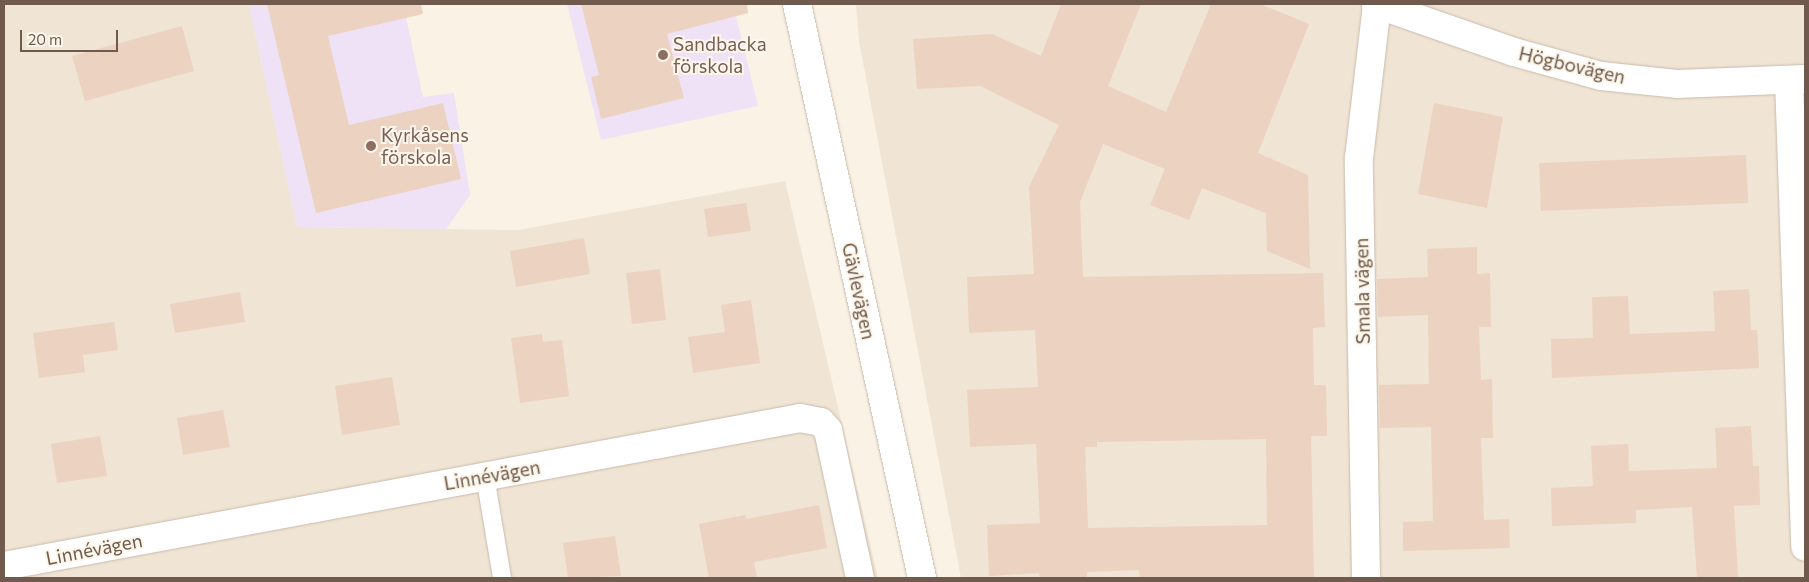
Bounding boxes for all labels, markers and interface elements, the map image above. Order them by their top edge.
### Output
scale bar [22,20,120,52]
text: 20 m [28,30,62,48]
place label: Sandbacka förskola [673,33,767,77]
street label: Högbovägen [1517,42,1627,88]
marker: Sandbacka förskola [657,49,669,61]
place label: Kyrkåsens förskola [381,124,469,168]
marker: Kyrkåsens förskola [365,140,377,152]
street label: Smala vägen [1350,238,1374,344]
street label: Gävlevägen [838,241,880,341]
street label: Linnévägen [442,455,542,495]
street label: Linnévägen [44,528,144,570]

